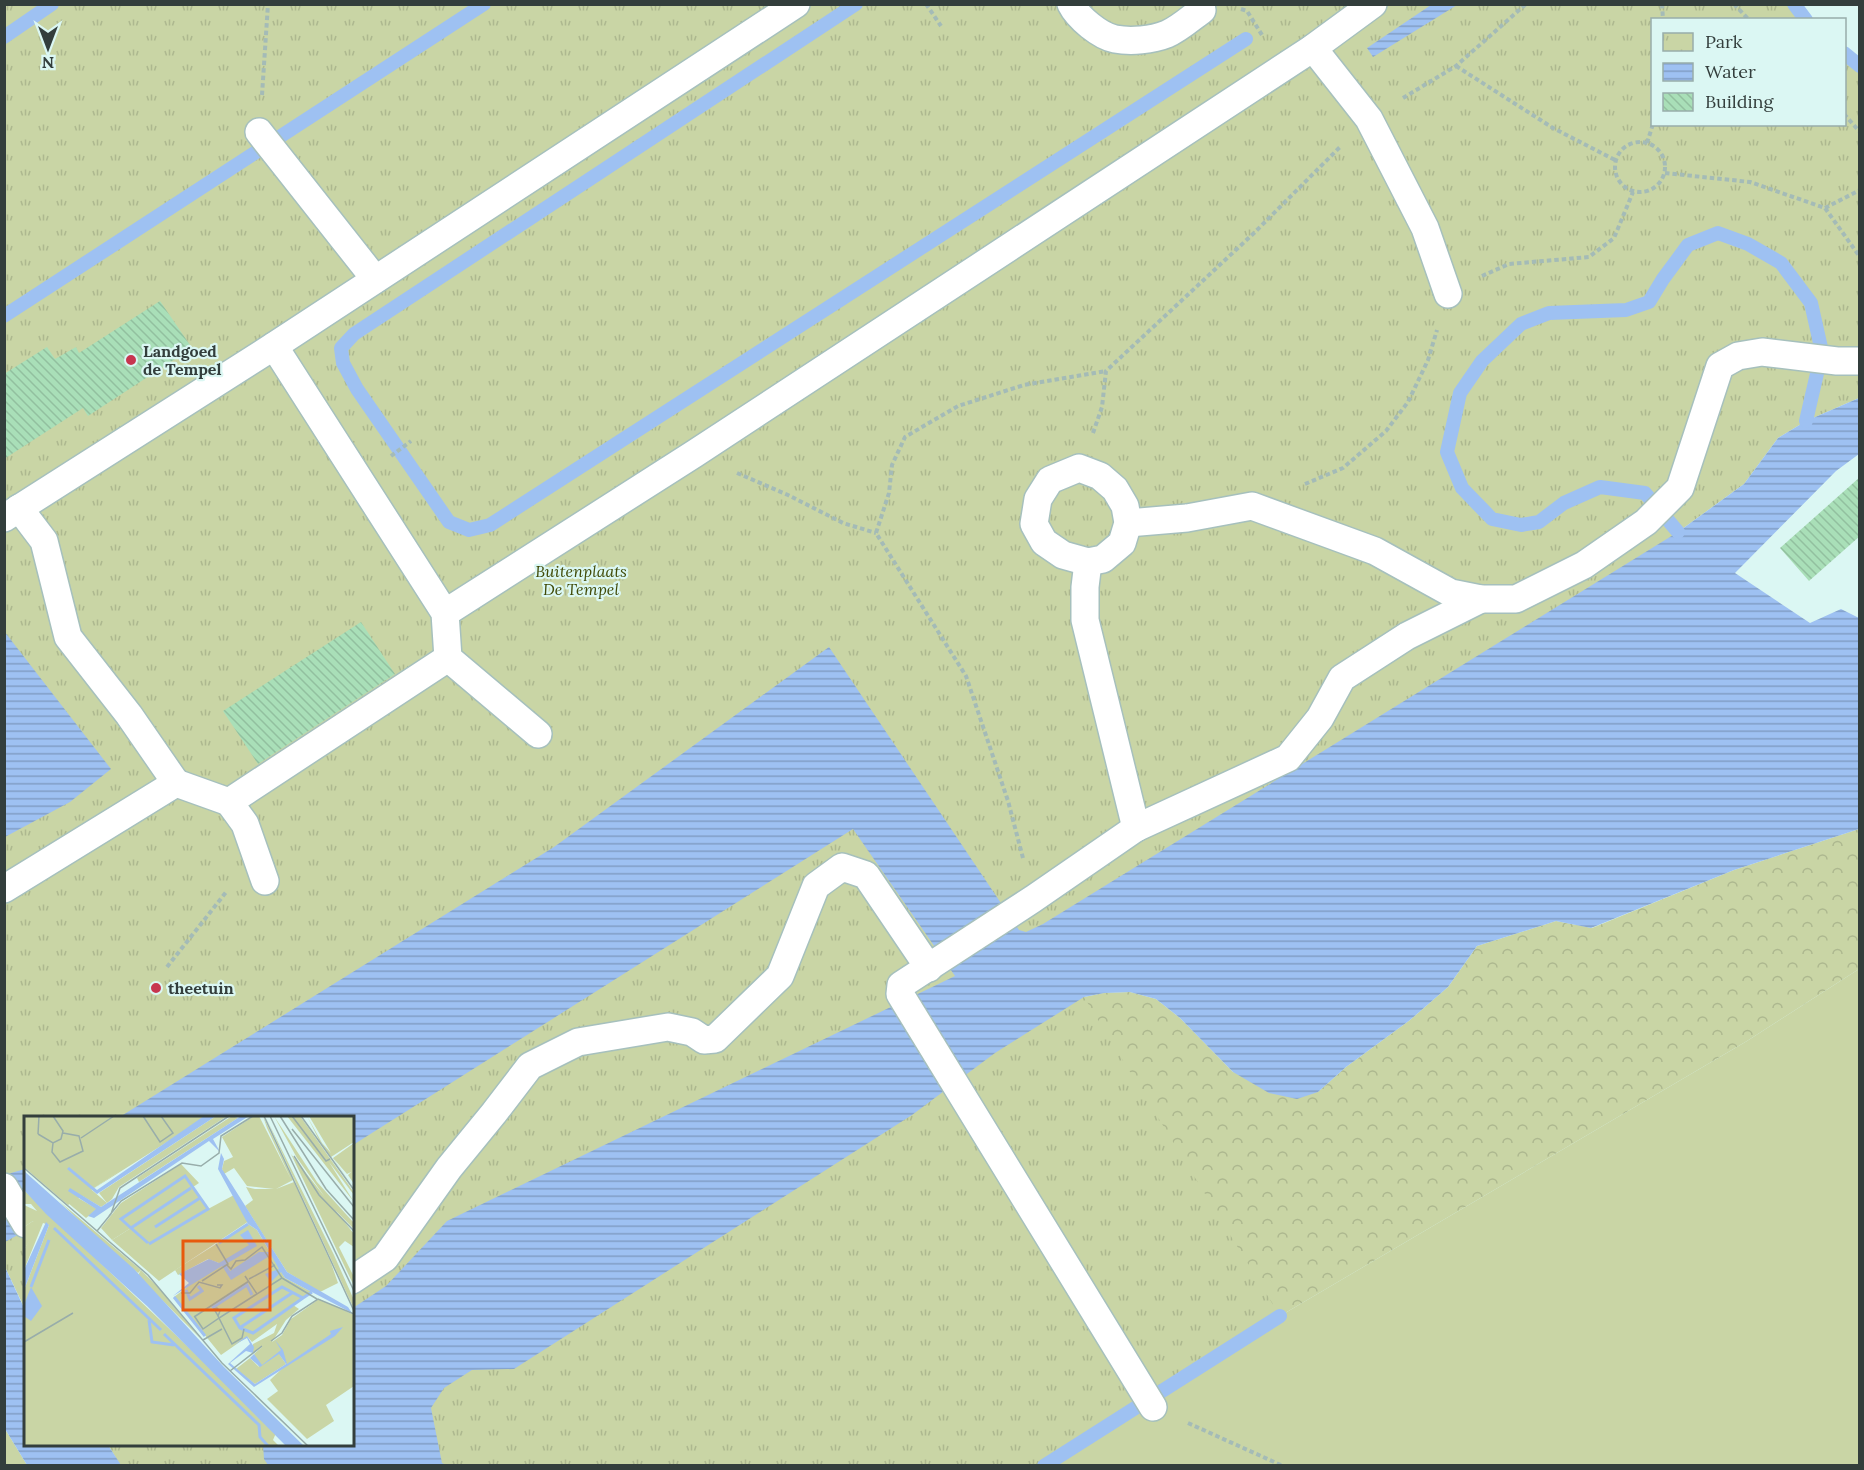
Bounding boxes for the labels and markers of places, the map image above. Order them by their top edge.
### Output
place label: Landgoed de Tempel [143,341,221,379]
marker: Landgoed de Tempel [124,353,138,367]
place label: theetuin [168,978,234,998]
marker: theetuin [149,981,163,995]

